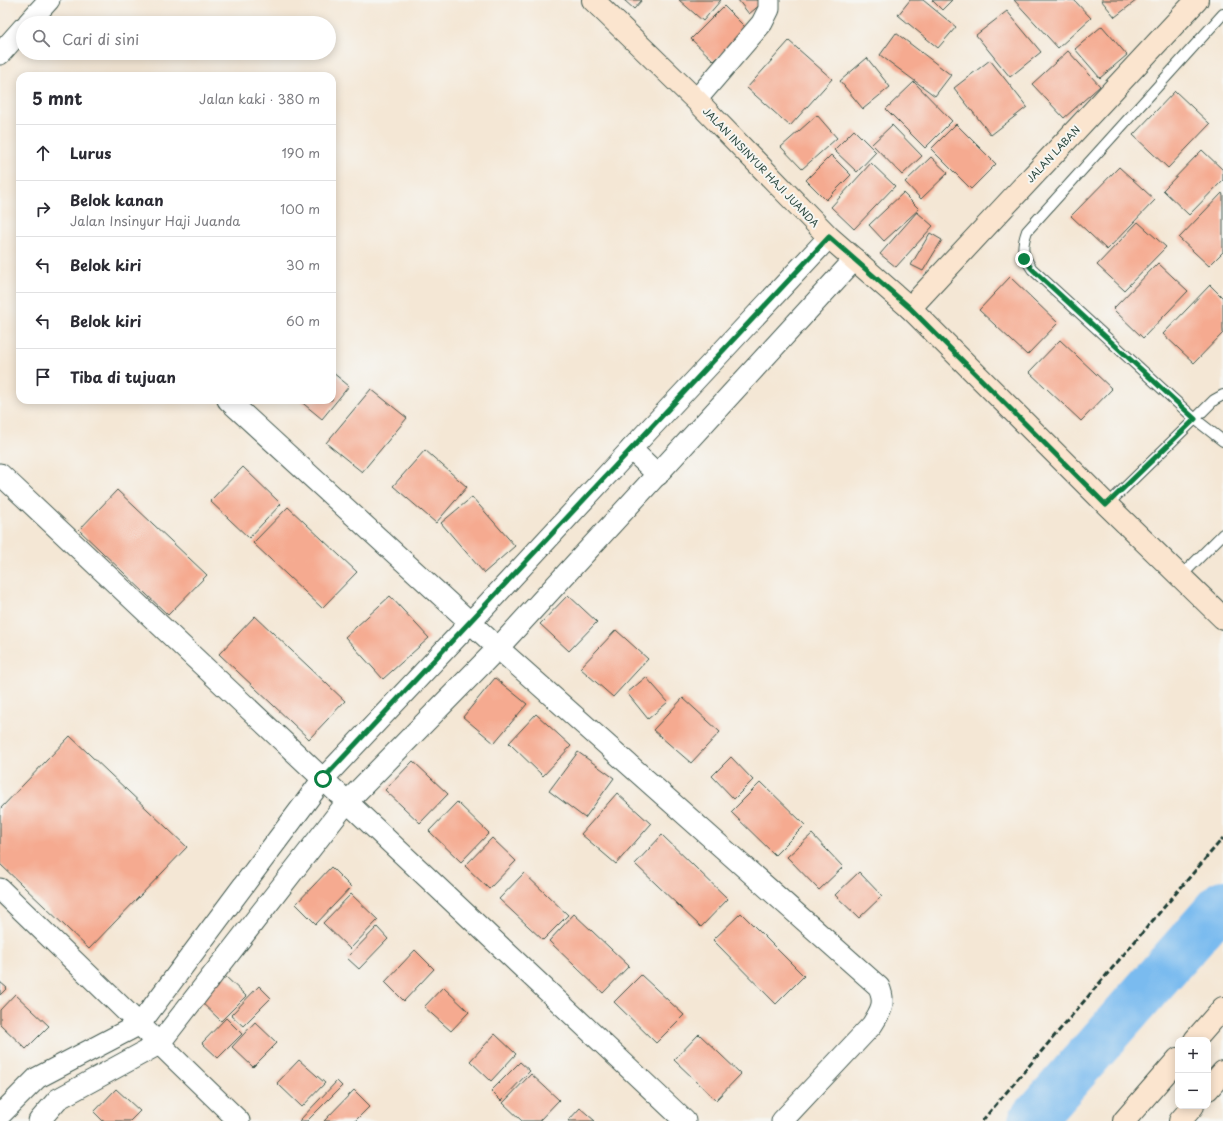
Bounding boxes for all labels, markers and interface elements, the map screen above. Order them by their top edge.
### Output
search box [16,16,336,60]
icon: search [30,27,52,49]
text: Cari di sini [62,27,139,50]
text: 5 mnt [32,85,83,111]
text: Jalan kaki · 380 m [199,89,320,108]
street label: JALAN INSINYUR HAJI JUANDA [700,103,823,230]
street label: JALAN LABAN [1022,122,1083,186]
text: Lurus [70,141,111,164]
icon: ahead [32,142,54,164]
text: 190 m [281,143,320,162]
text: Belok kanan [70,188,164,211]
icon: right [32,198,54,220]
text: 100 m [280,199,320,218]
text: Jalan Insinyur Haji Juanda [70,211,240,230]
route end [1015,250,1033,268]
text: Belok kiri [70,253,141,276]
icon: left [32,254,54,276]
text: 30 m [286,255,320,274]
text: Belok kiri [70,309,141,332]
icon: left [32,310,54,332]
text: 60 m [286,311,320,330]
text: Tiba di tujuan [70,365,176,388]
icon: arrive [32,366,54,388]
route start [314,770,332,788]
map controls [1175,1037,1211,1109]
button: + [1175,1037,1211,1073]
button: − [1175,1073,1211,1109]

